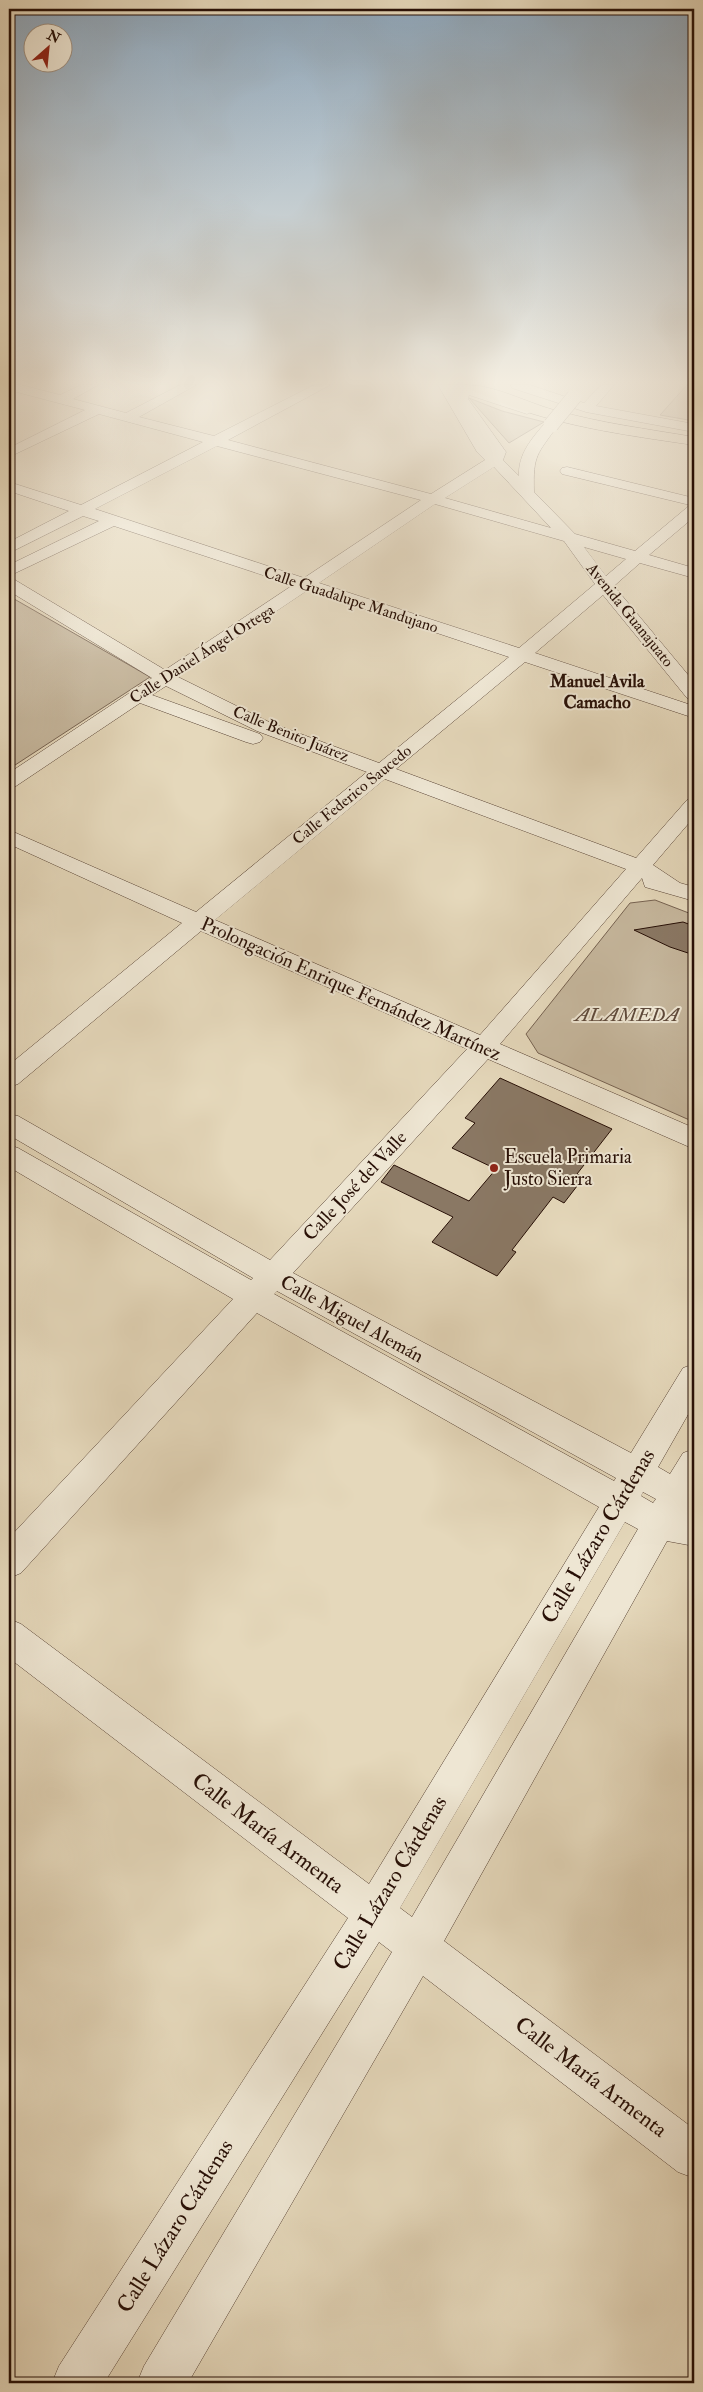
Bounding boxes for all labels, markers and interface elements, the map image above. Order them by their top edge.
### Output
north arrow [22,22,72,72]
text: N [43,26,64,47]
street label: Avenida Guanajuato [581,558,678,671]
street label: Calle Guadalupe Mandujano [261,562,441,639]
street label: Calle Daniel Ángel Ortega [125,599,278,708]
district label: Manuel Avila Camacho [549,670,645,714]
street label: Calle Benito Juárez [230,702,352,767]
street label: Calle Federico Saucedo [288,741,416,849]
street label: Prolongación Enrique Fernández Martínez [197,912,505,1066]
park label: ALAMEDA [573,1003,681,1027]
street label: Calle José del Valle [298,1126,412,1246]
place label: Escuela Primaria Justo Sierra [503,1145,632,1191]
marker: Escuela Primaria Justo Sierra [488,1162,500,1174]
street label: Calle Miguel Alemán [276,1270,428,1368]
street label: Calle Lázaro Cárdenas [535,1443,661,1629]
street label: Calle María Armenta [186,1767,351,1900]
street label: Calle Lázaro Cárdenas [327,1790,453,1976]
street label: Calle María Armenta [509,2011,674,2144]
street label: Calle Lázaro Cárdenas [110,2134,240,2318]

